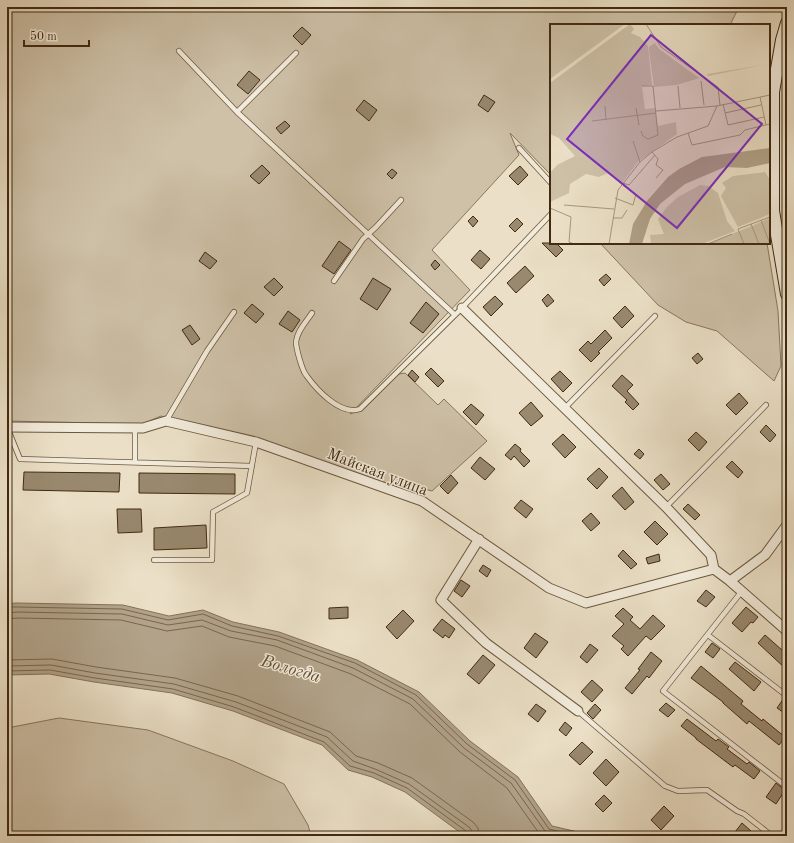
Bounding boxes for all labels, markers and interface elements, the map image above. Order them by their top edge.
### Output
scale bar [24,22,89,48]
inset map [550,24,770,244]
text: 50 m [30,30,57,43]
street label: Майская улица [325,446,430,499]
water label: Вологда [258,653,322,686]

